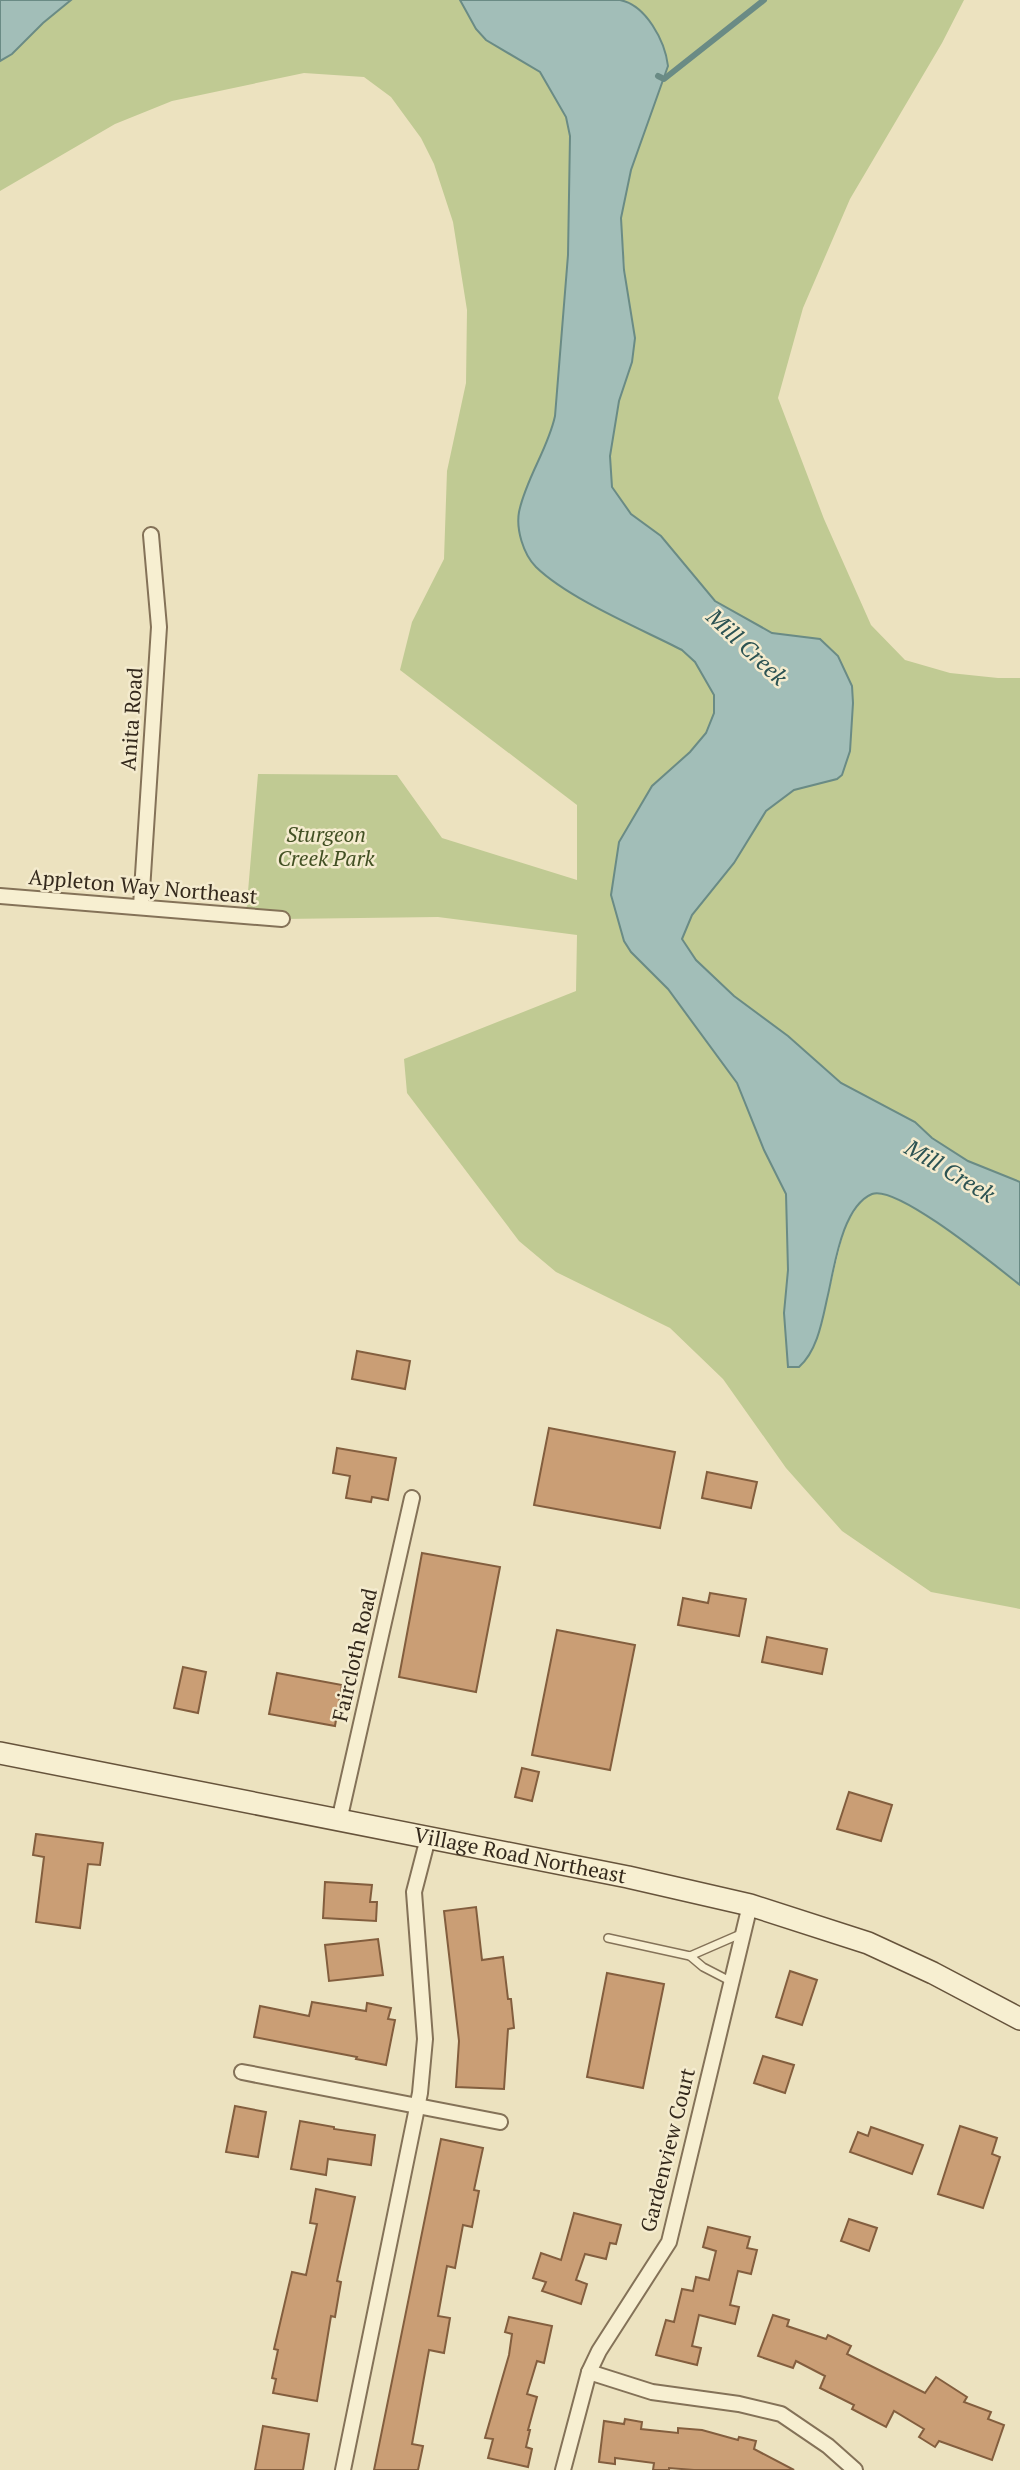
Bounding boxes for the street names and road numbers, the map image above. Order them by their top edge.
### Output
street label: Anita Road [113,666,149,772]
street label: Appleton Way Northeast [27,862,259,910]
street label: Faircloth Road [325,1585,383,1724]
street label: Village Road Northeast [412,1820,629,1889]
street label: Gardenview Court [633,2065,701,2235]

